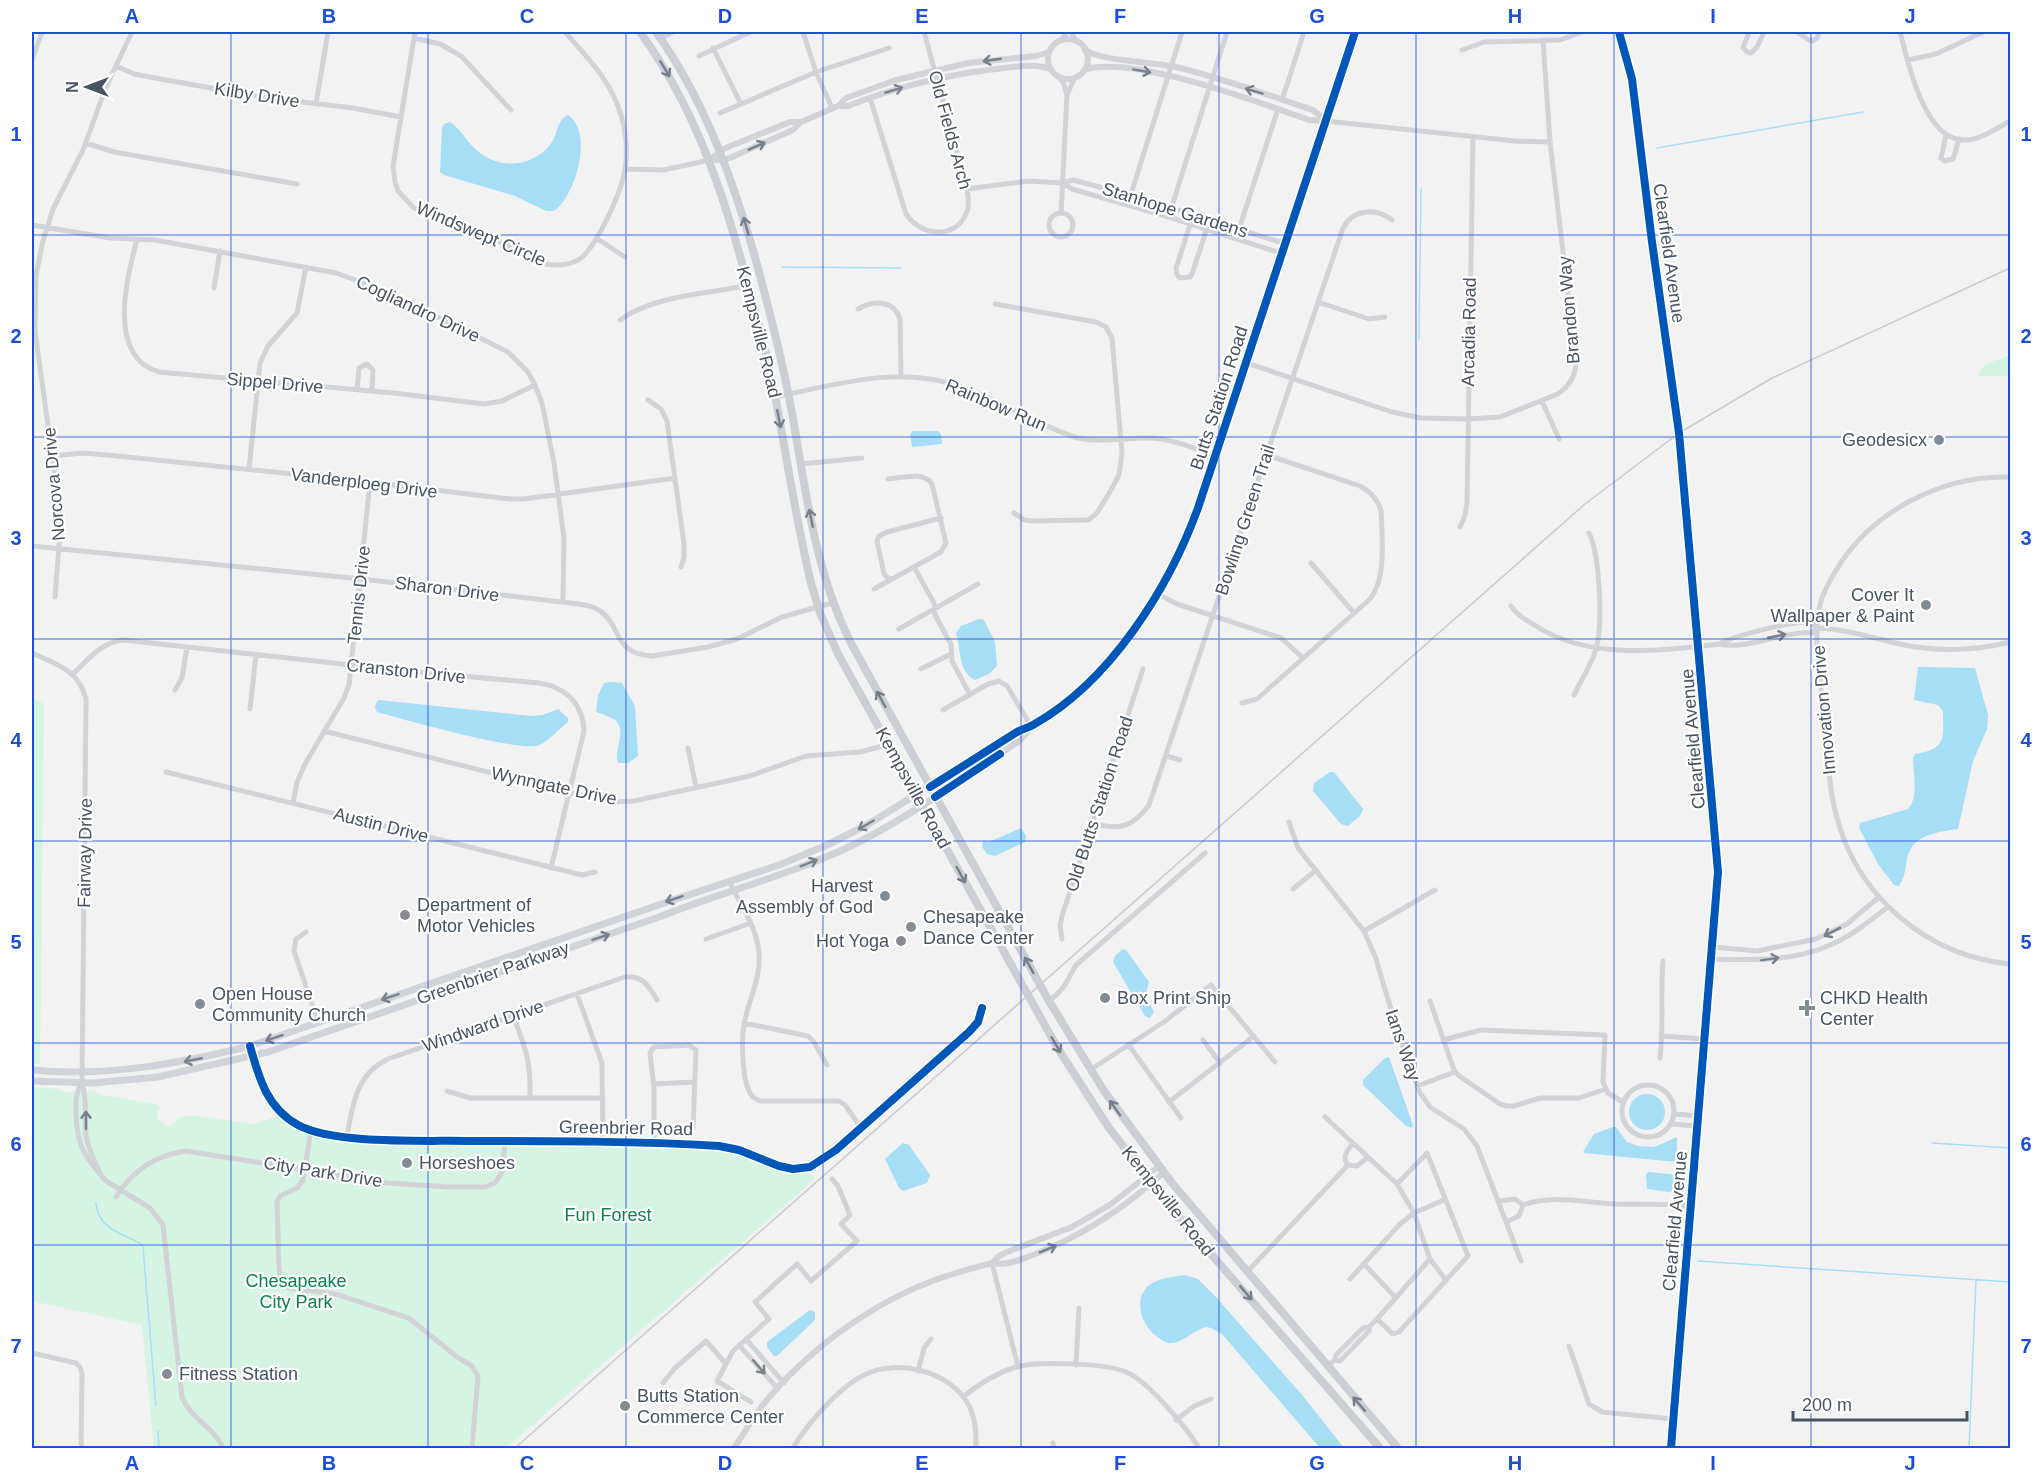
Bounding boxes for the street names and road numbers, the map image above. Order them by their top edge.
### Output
street label: Old Fields Arch [925,68,975,192]
street label: Kilby Drive [213,78,301,112]
street label: Stanhope Gardens [1100,178,1250,242]
street label: Clearfield Avenue [1649,182,1689,324]
street label: Windswept Circle [413,198,549,270]
street label: Brandon Way [1554,255,1584,365]
street label: Kempsville Road [733,264,785,400]
street label: Cogliandro Drive [353,272,483,346]
street label: Arcadia Road [1458,277,1480,387]
street label: Butts Station Road [1186,324,1252,472]
street label: Sippel Drive [226,369,324,397]
street label: Rainbow Run [942,375,1050,435]
street label: Norcova Drive [39,426,69,542]
street label: Bowling Green Trail [1211,442,1279,598]
street label: Vanderploeg Drive [289,464,439,502]
street label: Tennis Drive [344,545,374,645]
street label: Sharon Drive [394,573,500,605]
street label: Innovation Drive [1808,644,1840,776]
street label: Cranston Drive [345,655,467,687]
street label: Clearfield Avenue [1677,668,1709,810]
street label: Old Butts Station Road [1061,714,1137,894]
street label: Kempsville Road [872,724,954,852]
street label: Wynngate Drive [489,763,619,809]
street label: Fairway Drive [74,798,96,908]
street label: Austin Drive [332,804,430,846]
street label: Greenbrier Parkway [414,937,572,1009]
street label: Windward Drive [420,996,546,1056]
street label: Ians Way [1381,1007,1425,1083]
street label: Greenbrier Road [559,1117,693,1139]
street label: Kempsville Road [1118,1142,1218,1260]
street label: Clearfield Avenue [1659,1150,1691,1292]
street label: City Park Drive [262,1153,384,1191]

